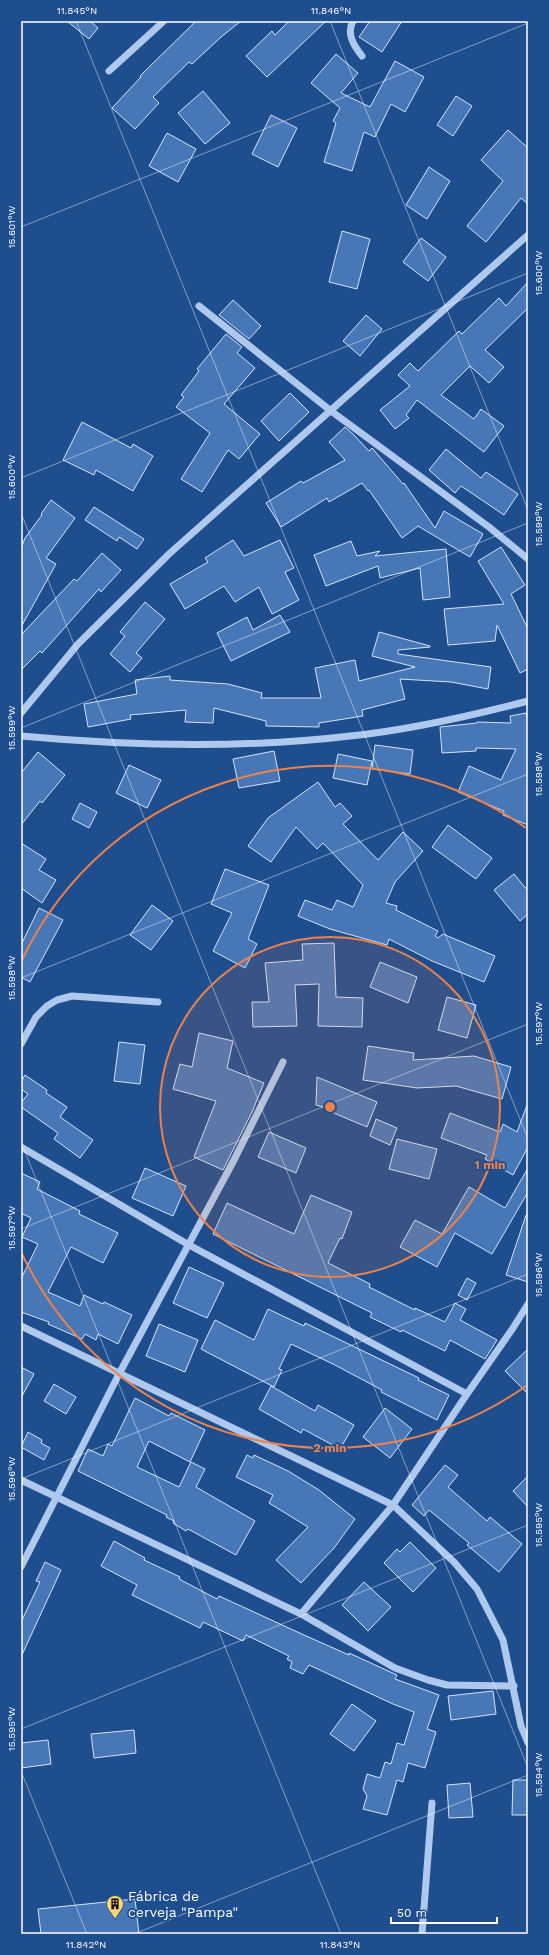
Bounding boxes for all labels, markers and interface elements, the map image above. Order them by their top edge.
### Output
text: 11.845°N [57,5,97,16]
text: 11.846°N [311,5,351,16]
text: 15.601°W [6,205,17,248]
text: 15.600°W [533,250,544,295]
text: 15.600°W [6,454,17,499]
text: 15.599°W [533,501,544,546]
text: 15.599°W [6,705,17,750]
text: 15.598°W [533,751,544,796]
text: 15.598°W [6,955,17,1000]
text: 15.597°W [533,1002,544,1046]
centre of rings [323,1100,337,1114]
text: 1 min [475,1158,505,1172]
text: 15.597°W [6,1206,17,1250]
text: 15.596°W [533,1252,544,1297]
text: 2 min [314,1441,346,1455]
text: 15.596°W [6,1456,17,1501]
text: 15.595°W [533,1502,544,1547]
text: 15.595°W [6,1706,17,1751]
text: 15.594°W [533,1752,544,1797]
place label: Fábrica de cerveja "Pampa" [128,1888,238,1920]
building icon: Fábrica de cerveja "Pampa" [105,1894,125,1919]
scale bar [391,1899,497,1925]
text: 50 m [397,1906,427,1920]
text: 11.842°N [66,1939,106,1950]
text: 11.843°N [320,1939,360,1950]

